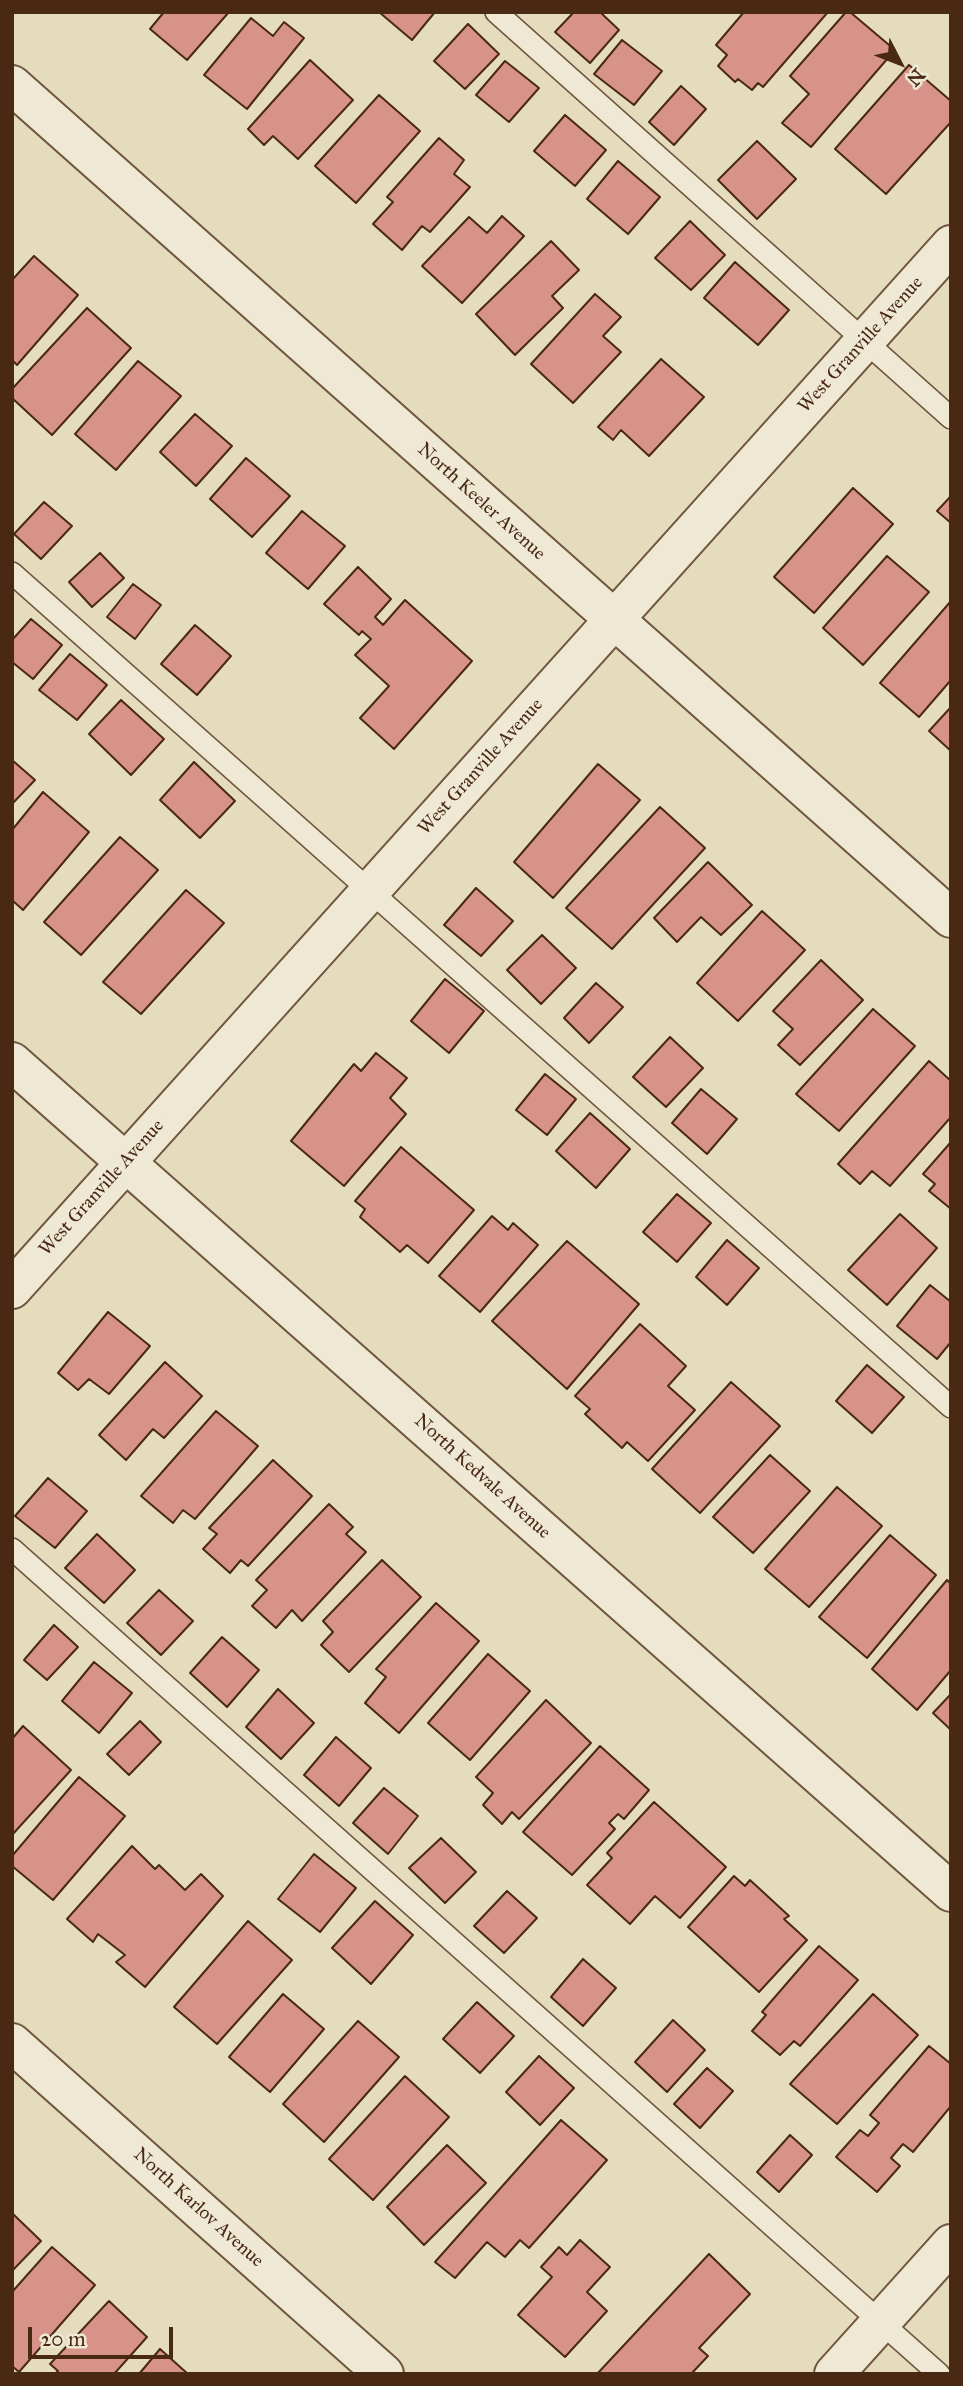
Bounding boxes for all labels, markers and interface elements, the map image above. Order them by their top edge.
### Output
north arrow [865,28,935,98]
text: N [902,64,930,91]
street label: West Granville Avenue [794,272,928,418]
street label: North Keeler Avenue [412,439,550,565]
street label: West Granville Avenue [414,694,548,840]
street label: West Granville Avenue [35,1115,169,1261]
street label: North Kedvale Avenue [409,1410,555,1544]
street label: North Karlov Avenue [128,2144,268,2272]
scale bar [32,2312,177,2356]
text: 20 m [41,2326,86,2352]

